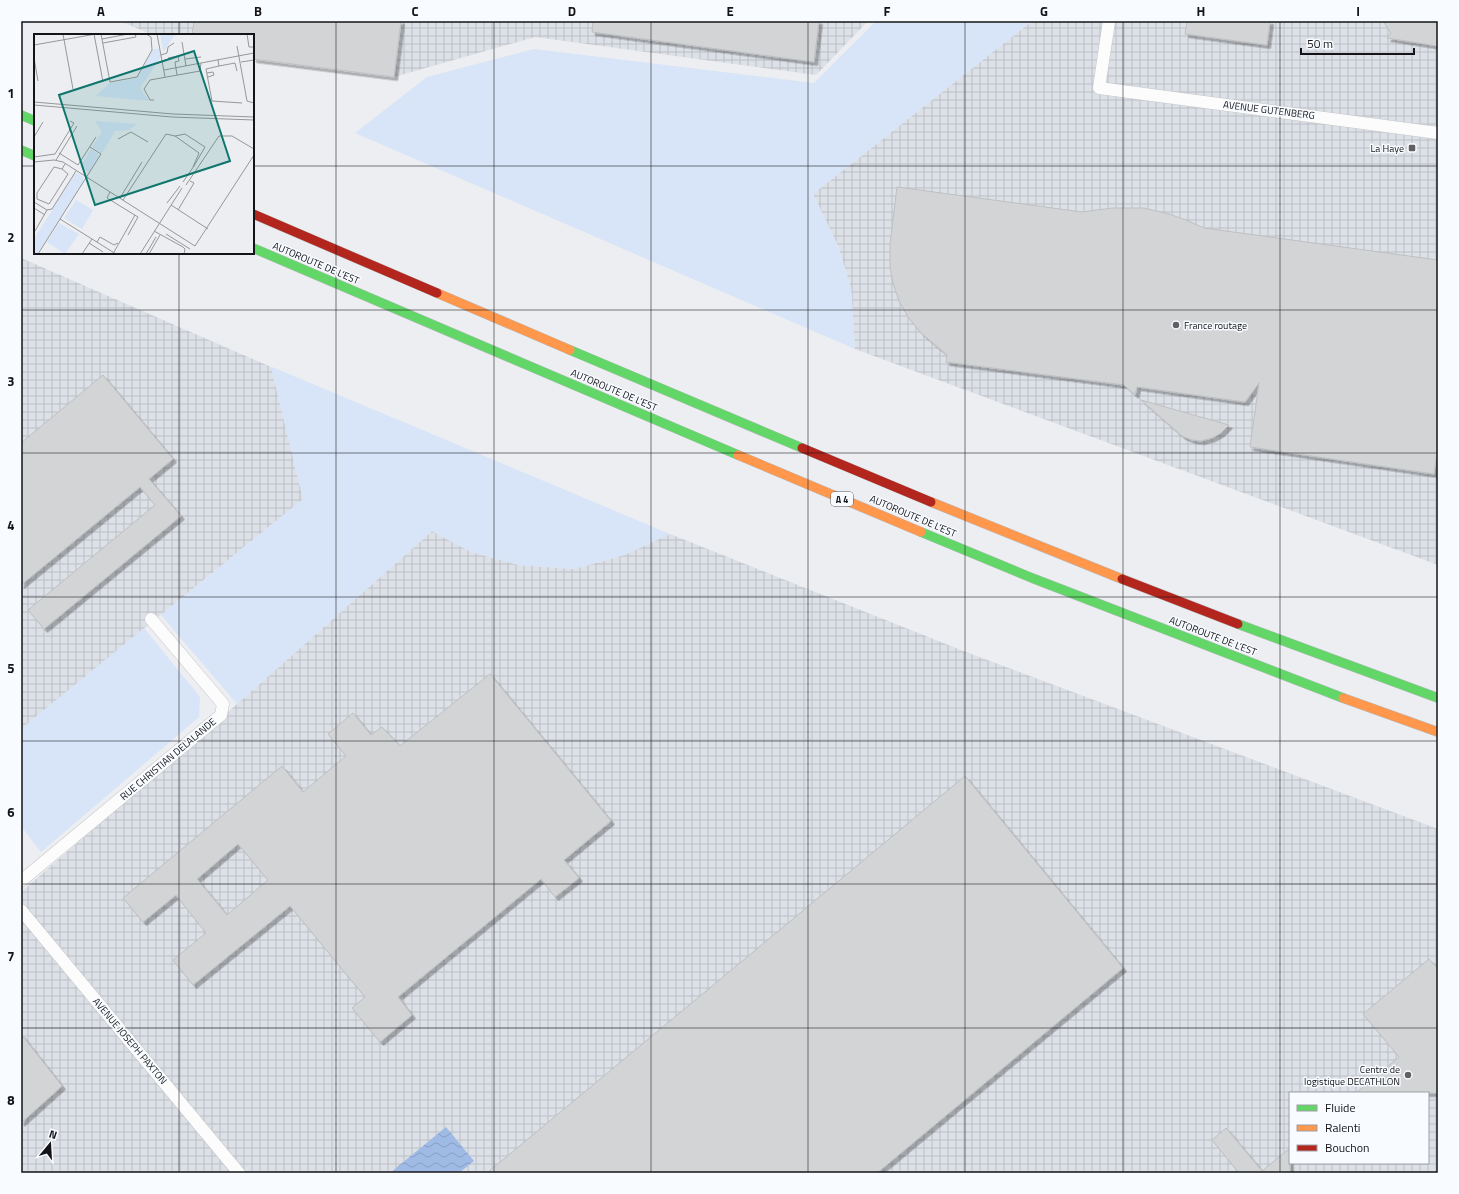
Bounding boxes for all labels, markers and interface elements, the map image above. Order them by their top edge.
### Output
text: A [97,1,105,21]
text: B [254,1,262,21]
text: C [411,1,419,21]
text: D [568,1,576,21]
text: E [726,1,734,21]
text: F [884,1,891,21]
text: G [1040,1,1048,21]
text: H [1197,1,1205,21]
text: I [1356,1,1360,21]
scale bar [1301,30,1414,56]
inset map [34,34,254,254]
text: 50 m [1307,34,1333,53]
text: 1 [7,83,15,103]
street label: AVENUE GUTENBERG [1222,97,1316,123]
place label: La Haye [1371,141,1404,156]
marker: La Haye [1407,143,1417,153]
text: 2 [7,227,15,247]
street label: AUTOROUTE DE L’EST [270,238,362,288]
place label: France routage [1184,318,1247,333]
marker: France routage [1171,320,1181,330]
street label: AUTOROUTE DE L’EST [568,365,660,415]
text: 3 [7,371,15,391]
street label: AUTOROUTE DE L’EST [867,491,959,541]
road number: A 4 [831,492,853,506]
text: 4 [7,515,15,535]
street label: AUTOROUTE DE L’EST [1167,612,1260,660]
text: 5 [7,658,15,678]
street label: RUE CHRISTIAN DELALANDE [117,714,220,804]
text: 6 [7,802,15,822]
text: 7 [7,946,15,966]
street label: AVENUE JOSEPH PAXTON [89,994,171,1088]
place label: Centre de logistique DECATHLON [1304,1062,1400,1089]
marker: Centre de logistique DECATHLON [1403,1070,1413,1080]
text: 8 [7,1090,15,1110]
legend [1289,1092,1429,1164]
text: Fluide [1325,1098,1356,1117]
text: Ralenti [1325,1118,1360,1137]
north arrow [30,1124,70,1164]
text: N [47,1126,59,1143]
text: Bouchon [1325,1138,1370,1157]

